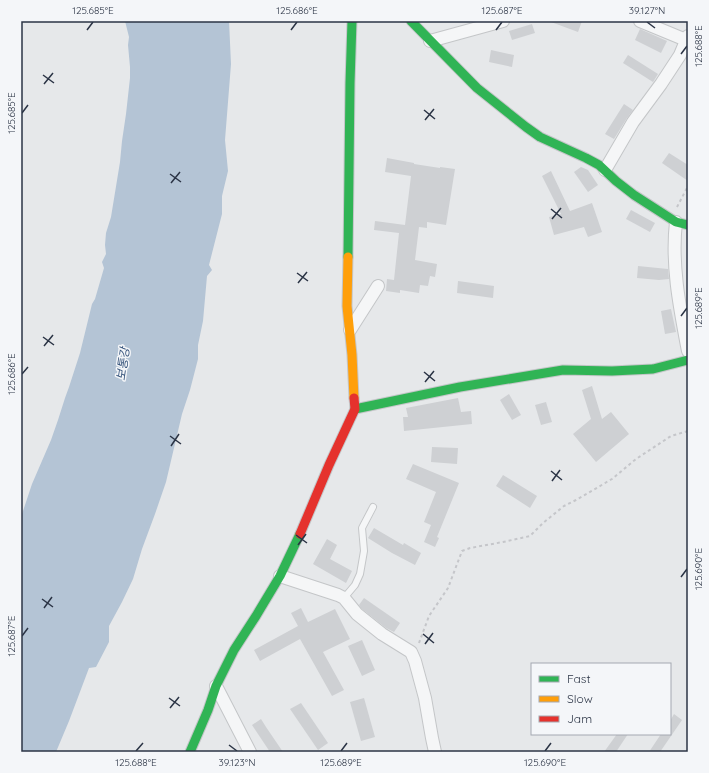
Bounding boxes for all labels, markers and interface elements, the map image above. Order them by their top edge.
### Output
text: 125.685°E [72,4,114,17]
text: 125.686°E [276,4,318,17]
text: 125.687°E [482,4,523,17]
text: 39.127°N [629,4,665,17]
text: 125.688°E [692,25,705,67]
text: 125.685°E [5,92,18,134]
text: 125.689°E [692,287,705,329]
water label: 보통강 [113,345,133,381]
text: 125.686°E [5,353,18,395]
text: 125.690°E [692,548,705,590]
text: 125.687°E [5,615,18,656]
legend [531,663,671,735]
text: Fast [567,671,591,686]
text: Slow [567,691,593,706]
text: Jam [567,711,592,726]
text: 125.688°E [115,756,157,769]
text: 39.123°N [219,756,255,769]
text: 125.689°E [320,756,362,769]
text: 125.690°E [524,756,566,769]

